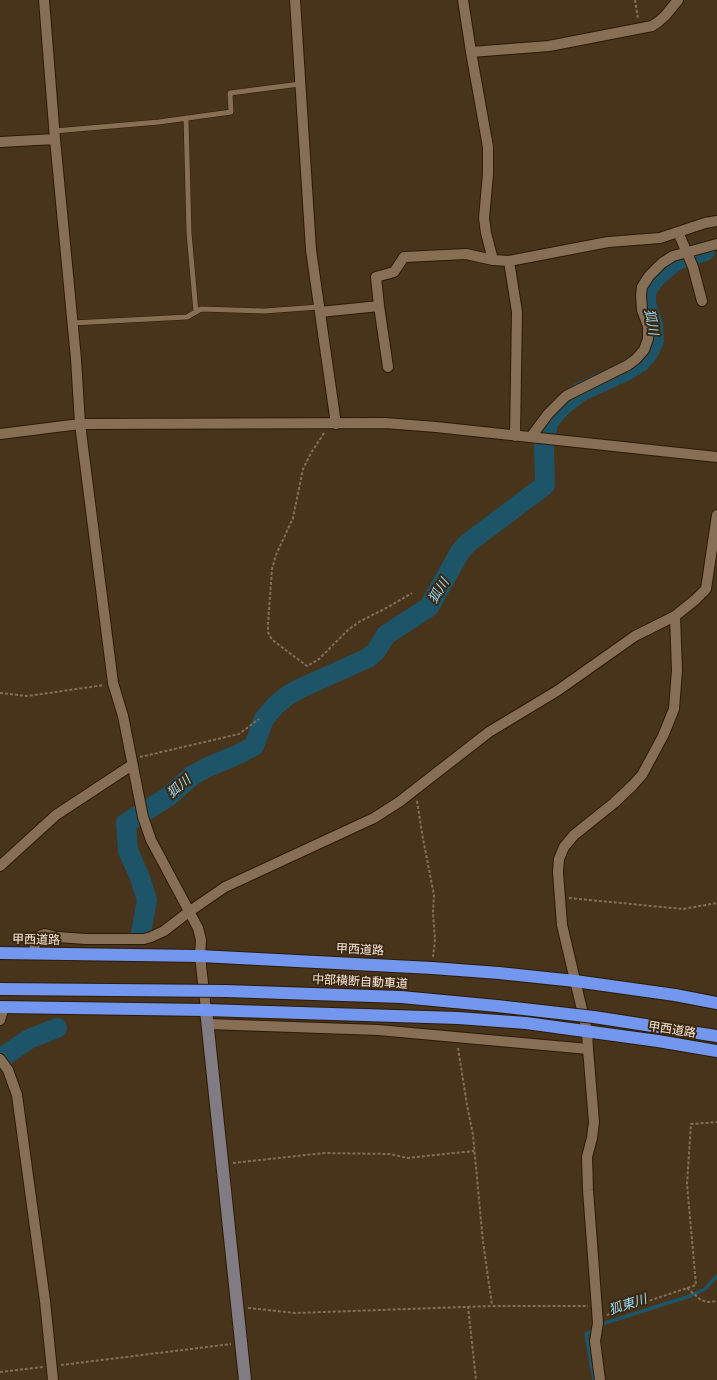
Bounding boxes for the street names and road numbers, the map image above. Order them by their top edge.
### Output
street label: 甲西道路 [12,932,60,948]
street label: 甲西道路 [336,942,384,958]
street label: 中部横断自動車道 [312,972,408,992]
street label: 甲西道路 [647,1019,697,1041]

